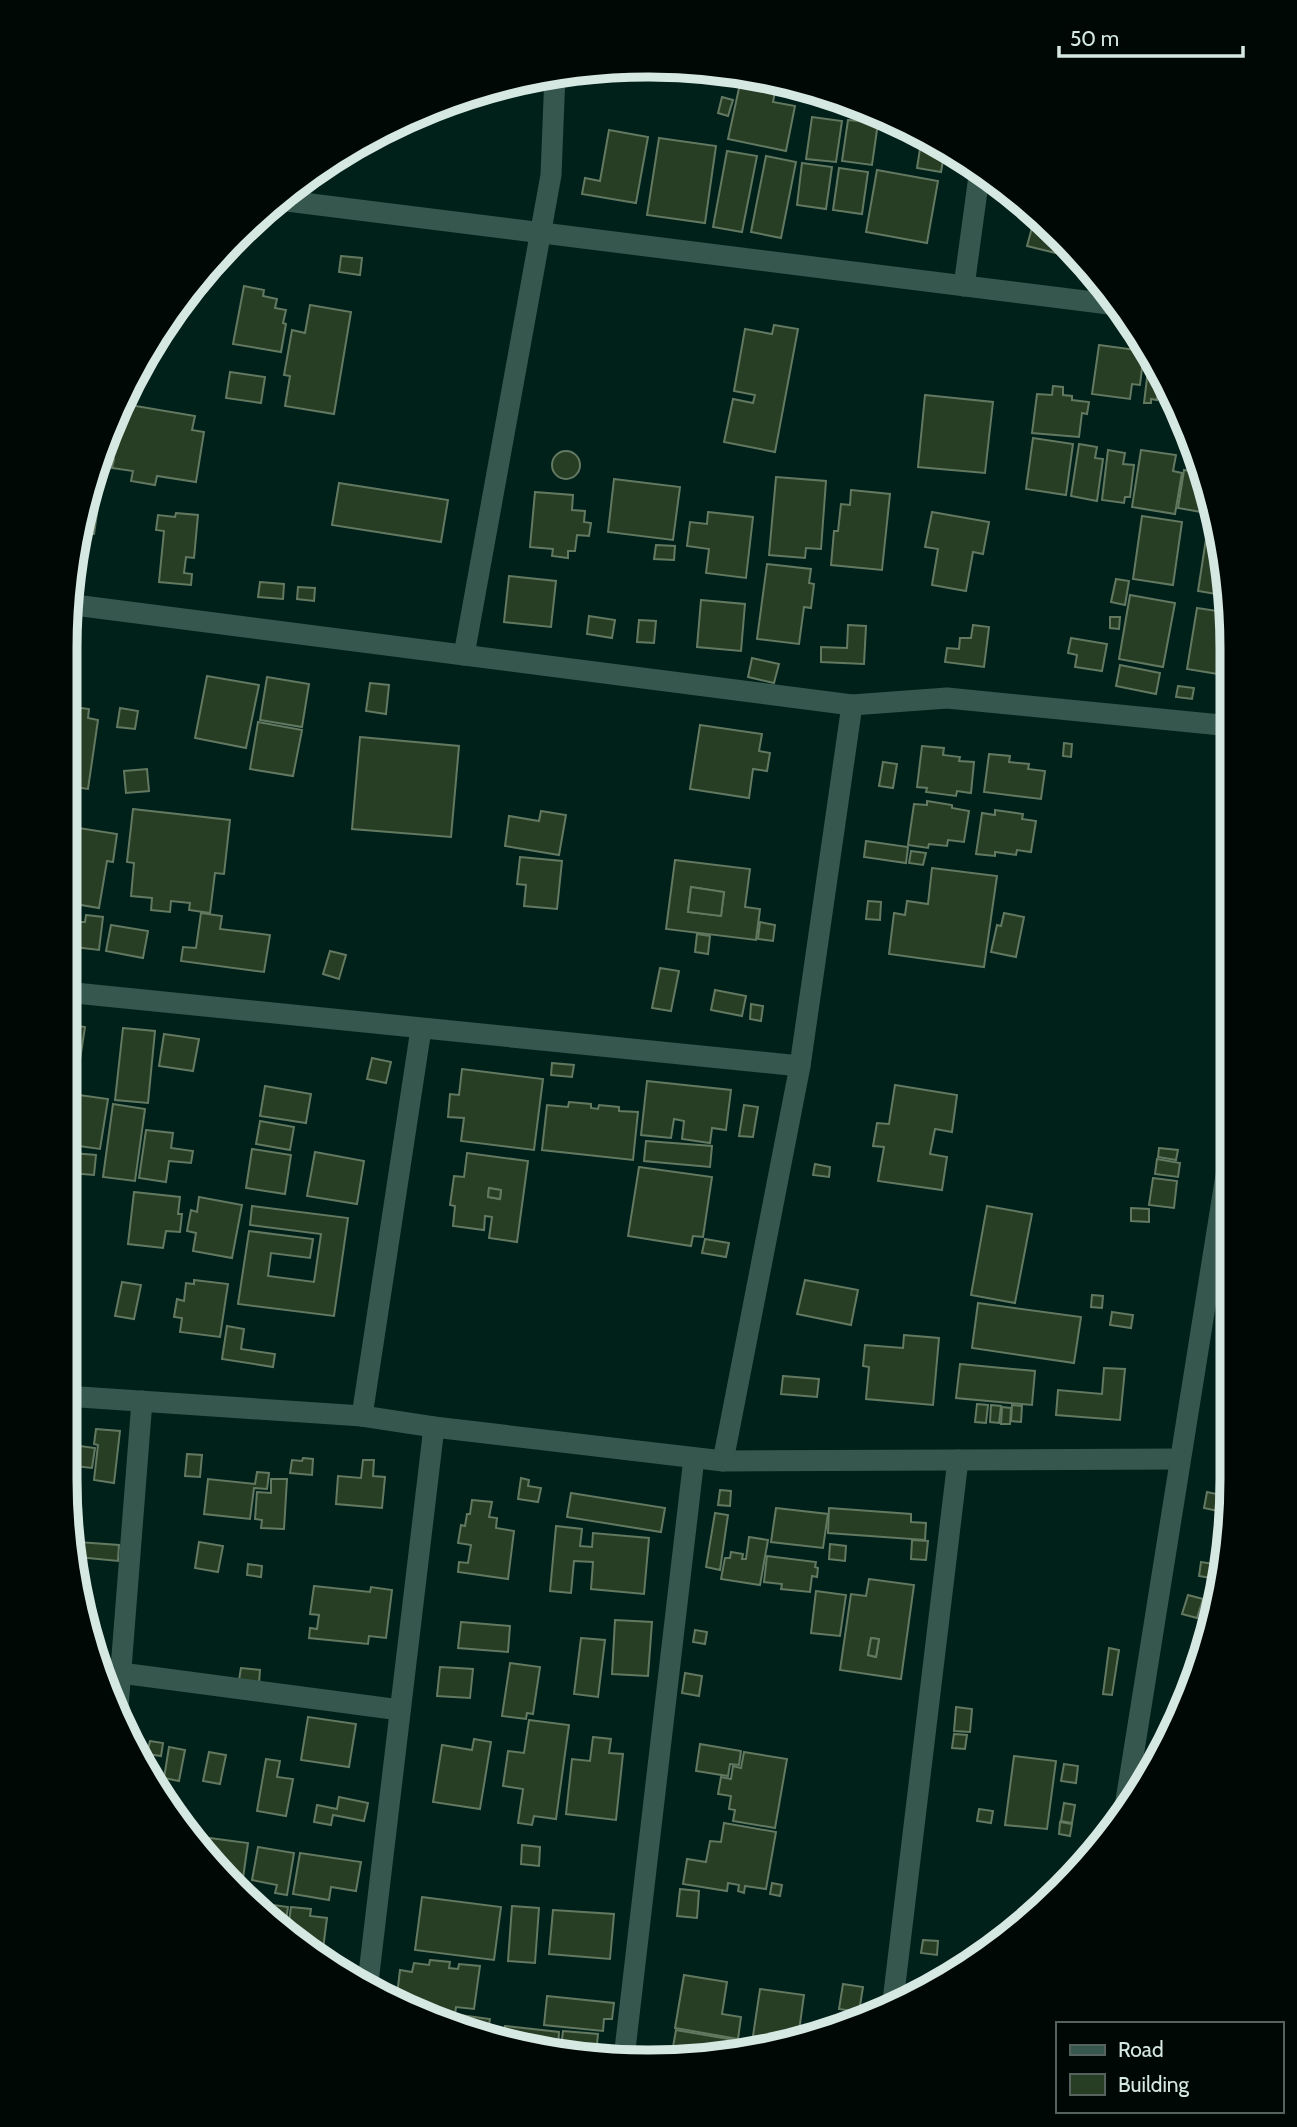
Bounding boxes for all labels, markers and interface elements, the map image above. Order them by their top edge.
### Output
scale bar [1059,14,1243,58]
text: 50 m [1070,26,1119,51]
legend [1056,2022,1283,2113]
text: Road [1118,2037,1164,2062]
text: Building [1118,2072,1190,2097]

